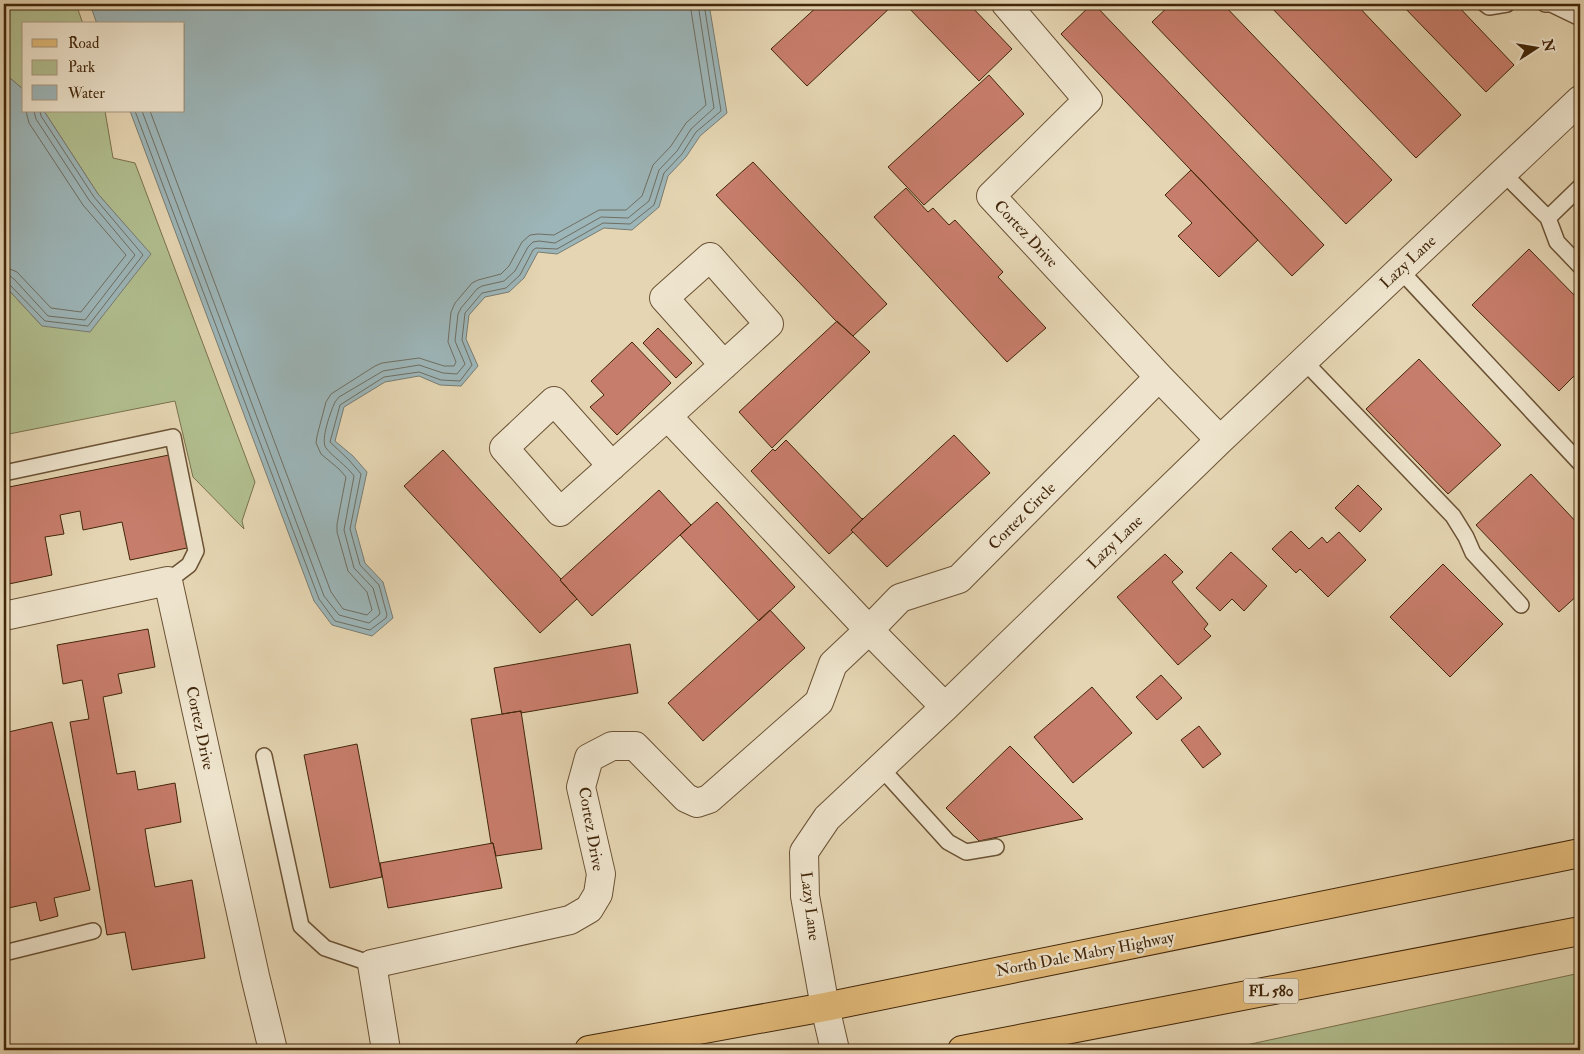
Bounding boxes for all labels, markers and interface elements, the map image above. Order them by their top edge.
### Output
legend [22,22,185,112]
north arrow [1512,22,1562,72]
text: Road [68,34,100,53]
text: N [1538,37,1558,54]
text: Park [68,58,95,77]
text: Water [67,84,105,103]
street label: Cortez Drive [990,196,1063,272]
street label: Lazy Lane [1376,231,1440,293]
street label: Cortez Circle [984,478,1060,554]
street label: Lazy Lane [1083,510,1147,573]
street label: Cortez Drive [181,684,219,772]
street label: Cortez Drive [574,785,608,873]
street label: Lazy Lane [796,870,824,942]
street label: North Dale Mabry Highway [994,927,1177,981]
road number: FL 580 [1244,978,1298,1004]

